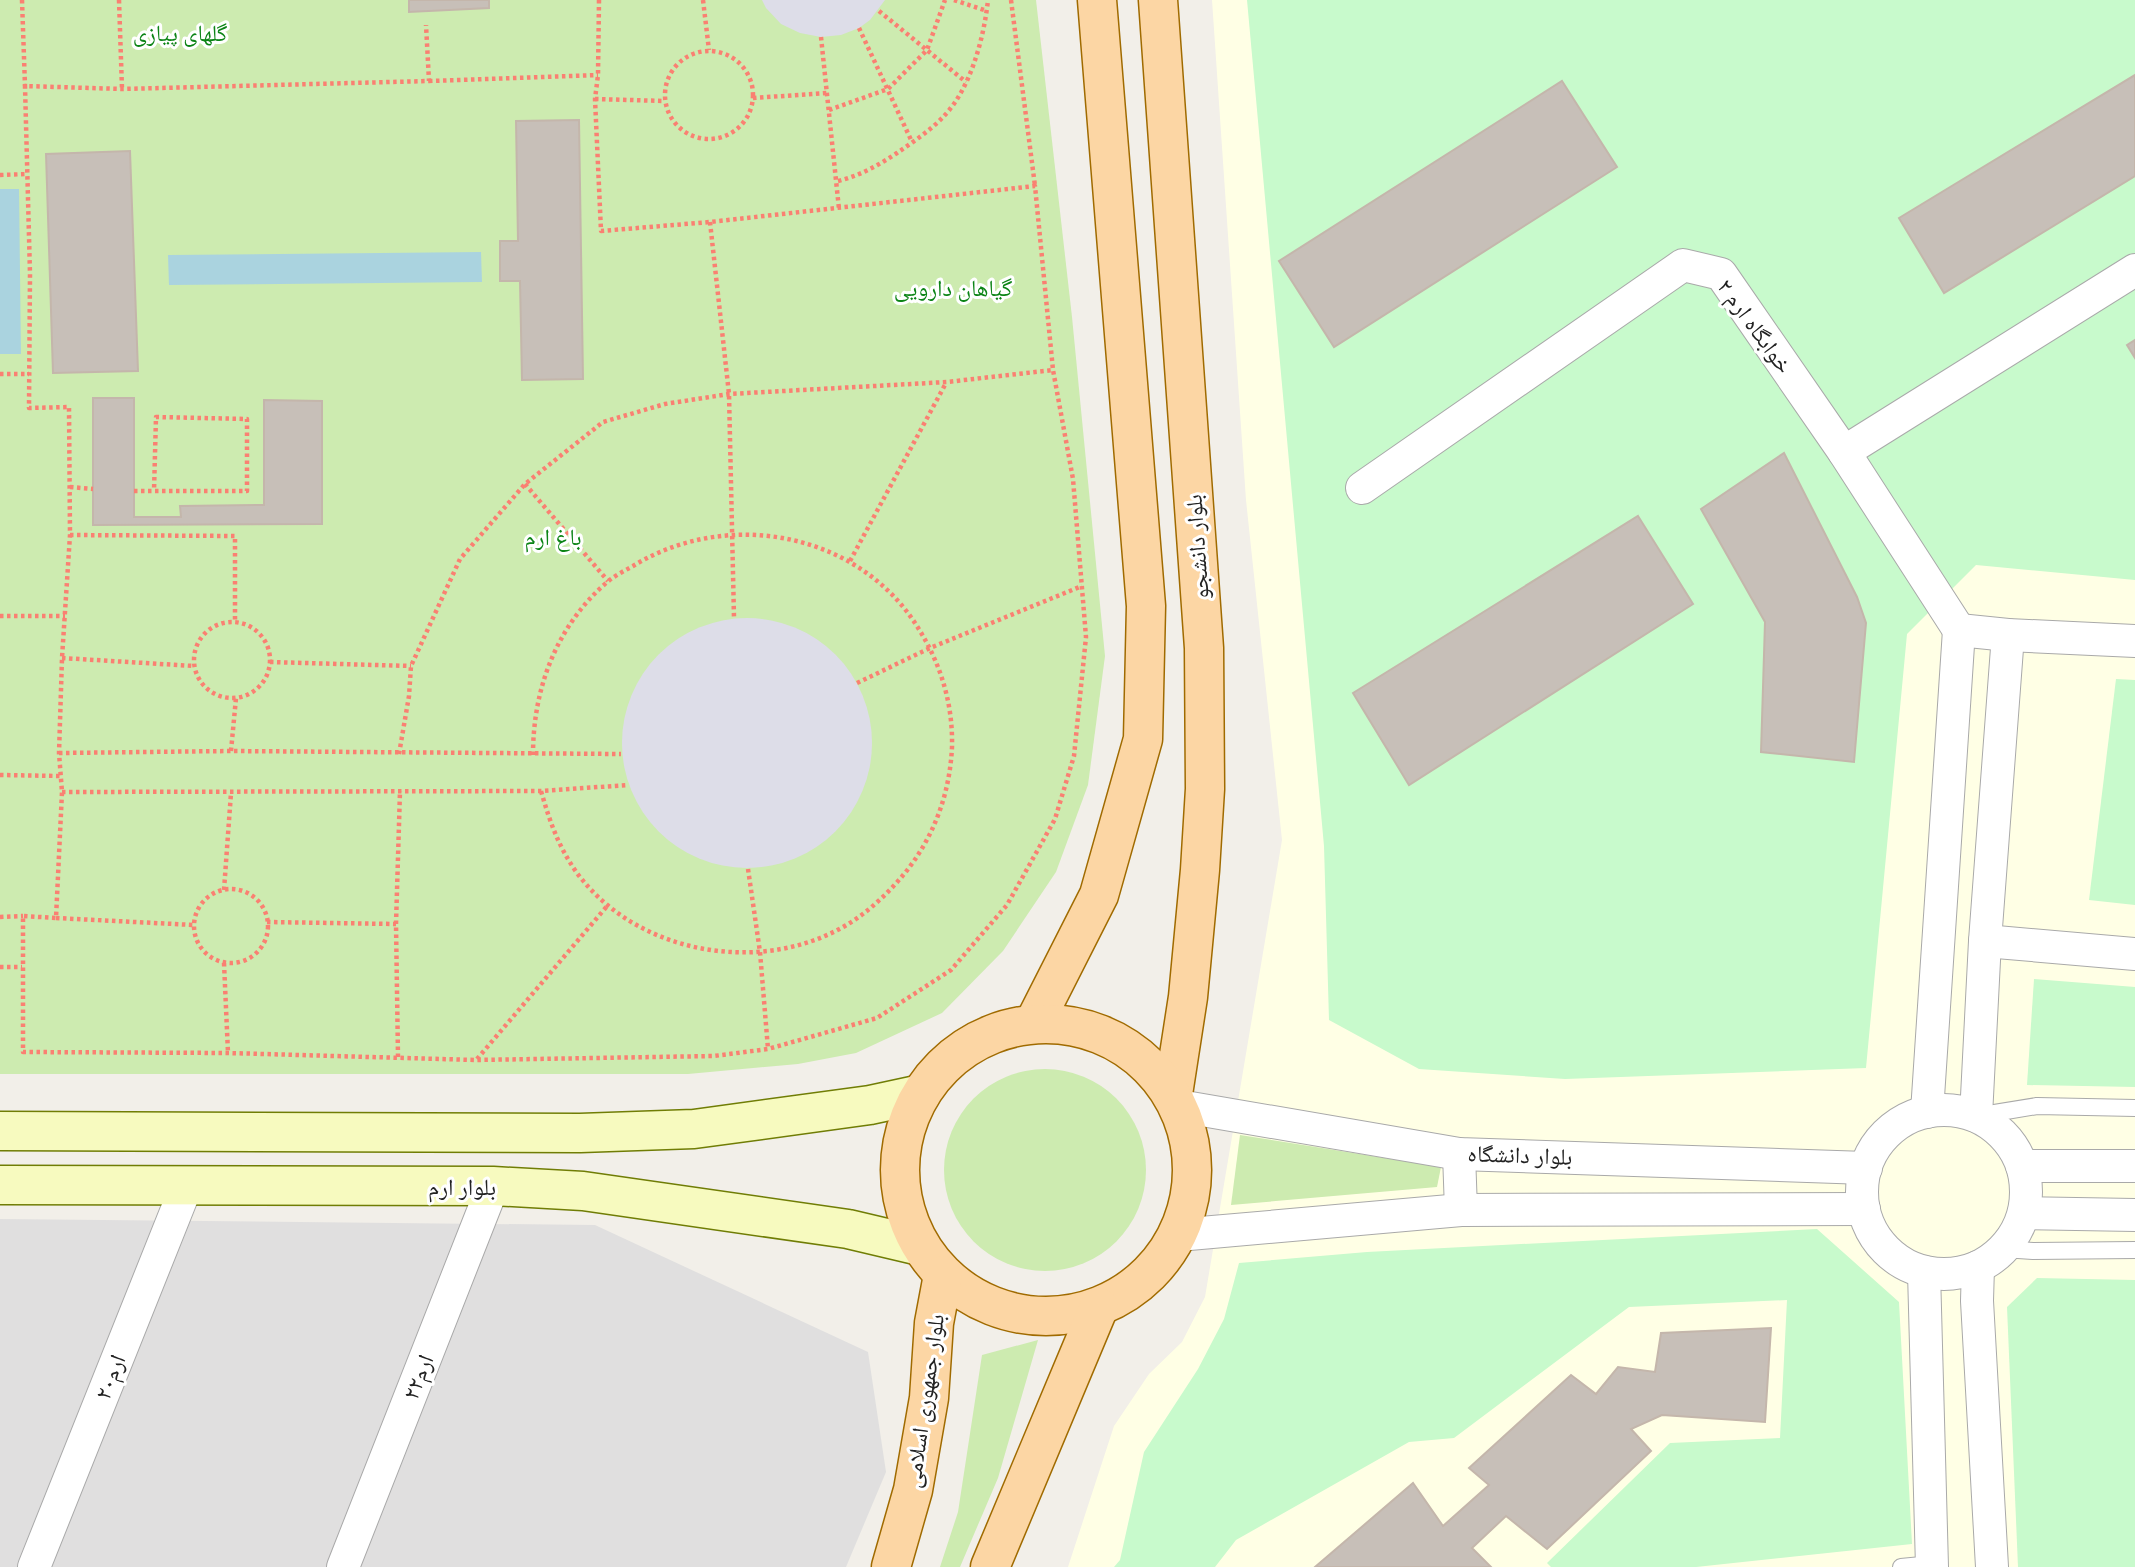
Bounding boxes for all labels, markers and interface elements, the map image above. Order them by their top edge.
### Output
park label: گلهای پیازی [133,20,228,47]
street label: خوابگاه ارم ۲ [1710,274,1798,380]
park label: گیاهان دارویی [894,275,1013,302]
street label: بلوار دانشجو [1180,494,1215,600]
park label: باغ ارم [524,524,582,553]
street label: بلوار دانشگاه [1467,1140,1573,1171]
street label: بلوار ارم [428,1174,496,1203]
street label: بلوار جمهوری اسلامی [899,1312,950,1490]
street label: ارم۲۰ [89,1351,134,1404]
street label: ارم۲۲ [397,1351,442,1404]

